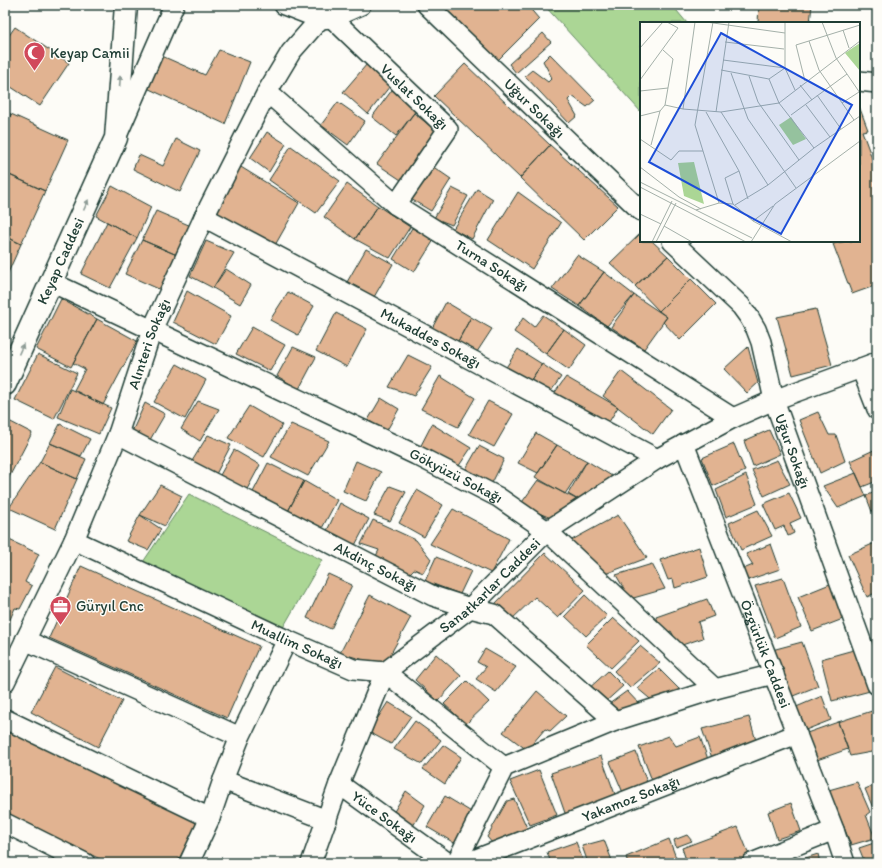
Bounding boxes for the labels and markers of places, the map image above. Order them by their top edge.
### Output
mosque icon: Keyap Camii [21,40,47,73]
place label: Keyap Camii [50,44,130,62]
office icon: Güryıl Cnc [47,593,73,626]
place label: Güryıl Cnc [76,597,144,615]

